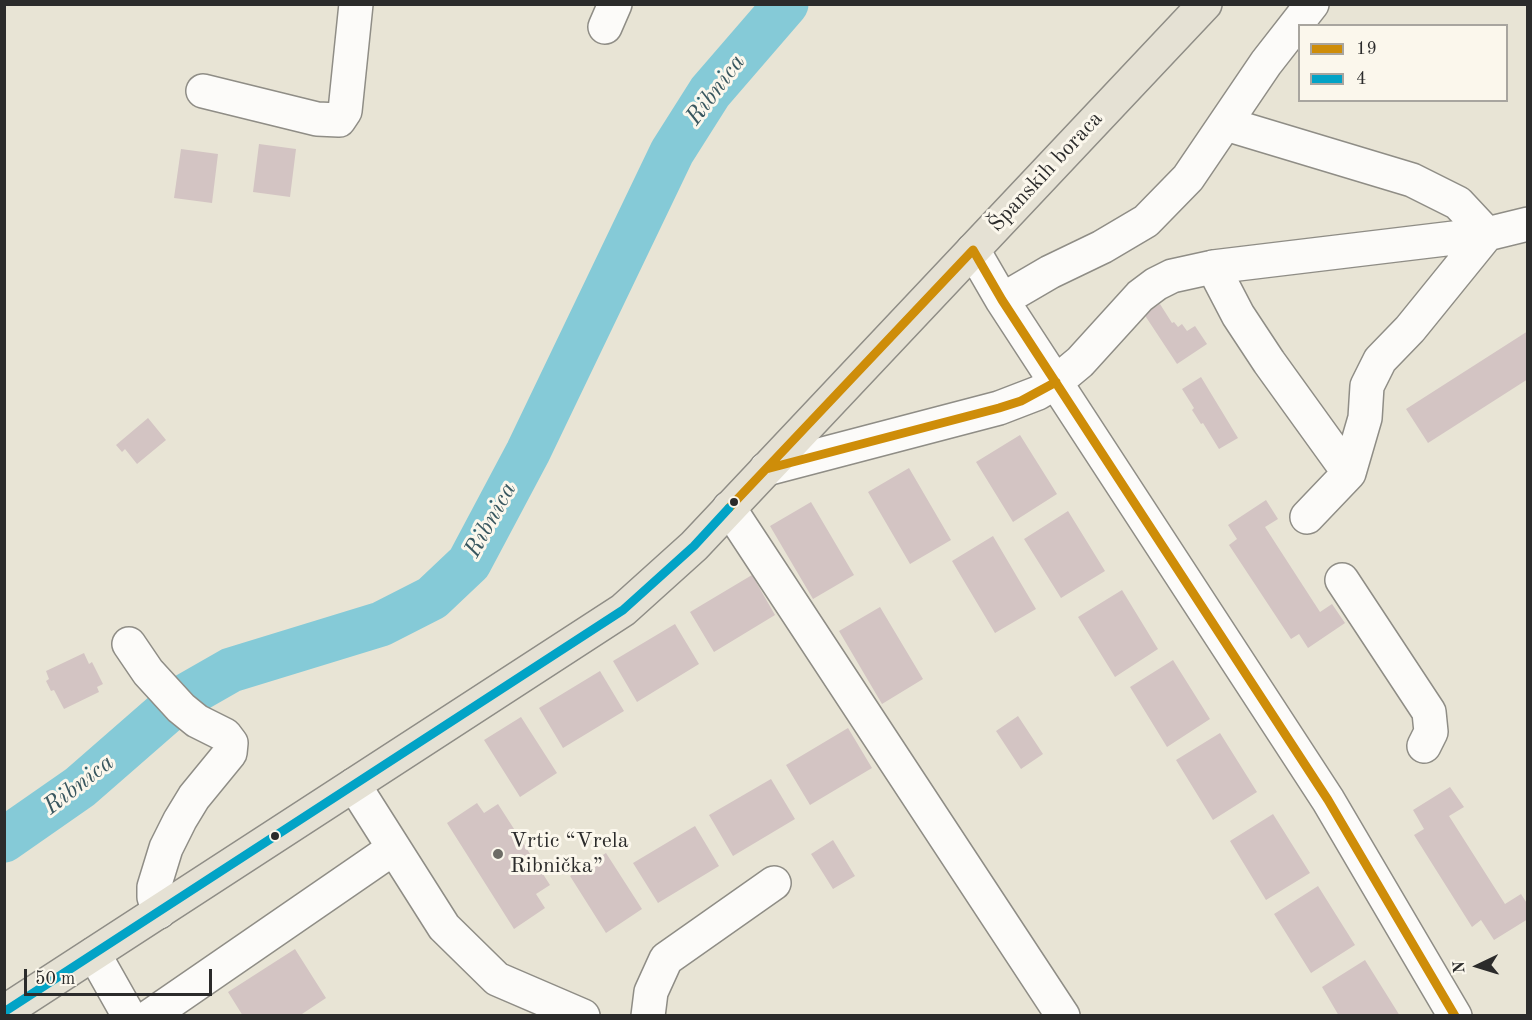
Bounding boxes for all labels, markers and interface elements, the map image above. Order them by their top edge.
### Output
legend [1298,24,1508,102]
text: 19 [1356,40,1377,58]
water label: Ribnica [680,49,752,131]
text: 4 [1356,70,1366,88]
street label: Španskih boraca [983,106,1109,238]
water label: Ribnica [459,477,523,563]
unlabelled marker [728,496,740,508]
water label: Ribnica [38,749,120,821]
place label: Vrtic “Vrela Ribnička” [510,828,629,879]
unlabelled marker [269,830,281,842]
marker: Vrtic “Vrela Ribnička” [491,847,505,861]
north arrow [1448,936,1508,996]
scale bar [27,957,214,995]
text: N [1452,961,1468,974]
text: 50 m [35,970,75,988]

